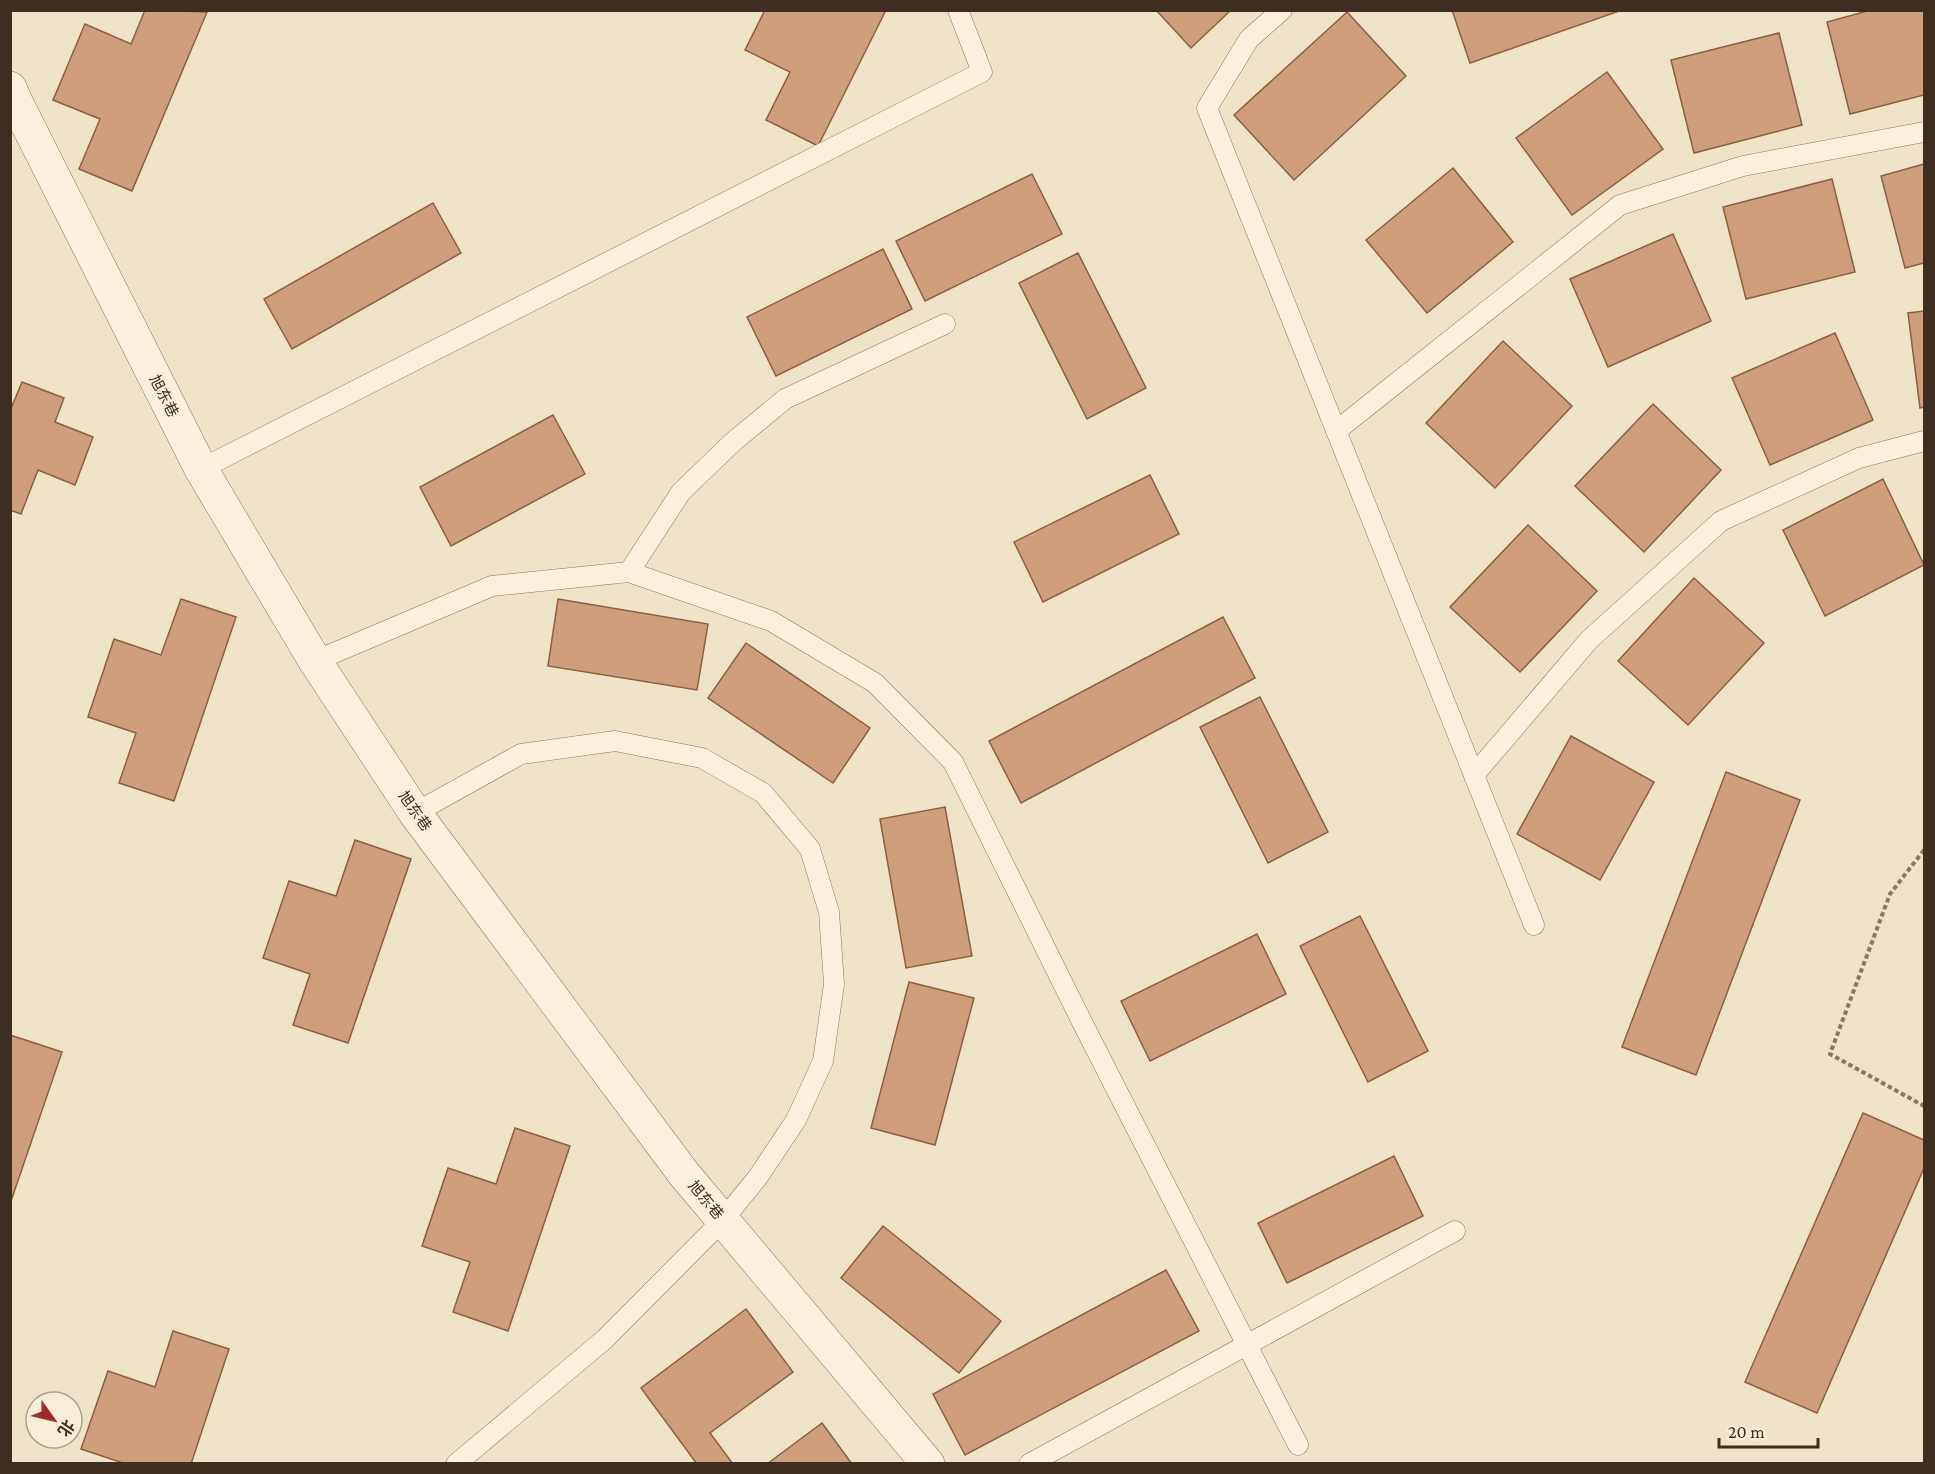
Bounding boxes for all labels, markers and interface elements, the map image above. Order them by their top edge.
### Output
street label: 旭东巷 [147,372,181,420]
street label: 旭东巷 [396,788,434,834]
street label: 旭东巷 [685,1178,727,1222]
north arrow [24,1390,84,1450]
scale bar [1719,1411,1818,1449]
text: 北 [54,1417,78,1440]
text: 20 m [1728,1422,1765,1442]

